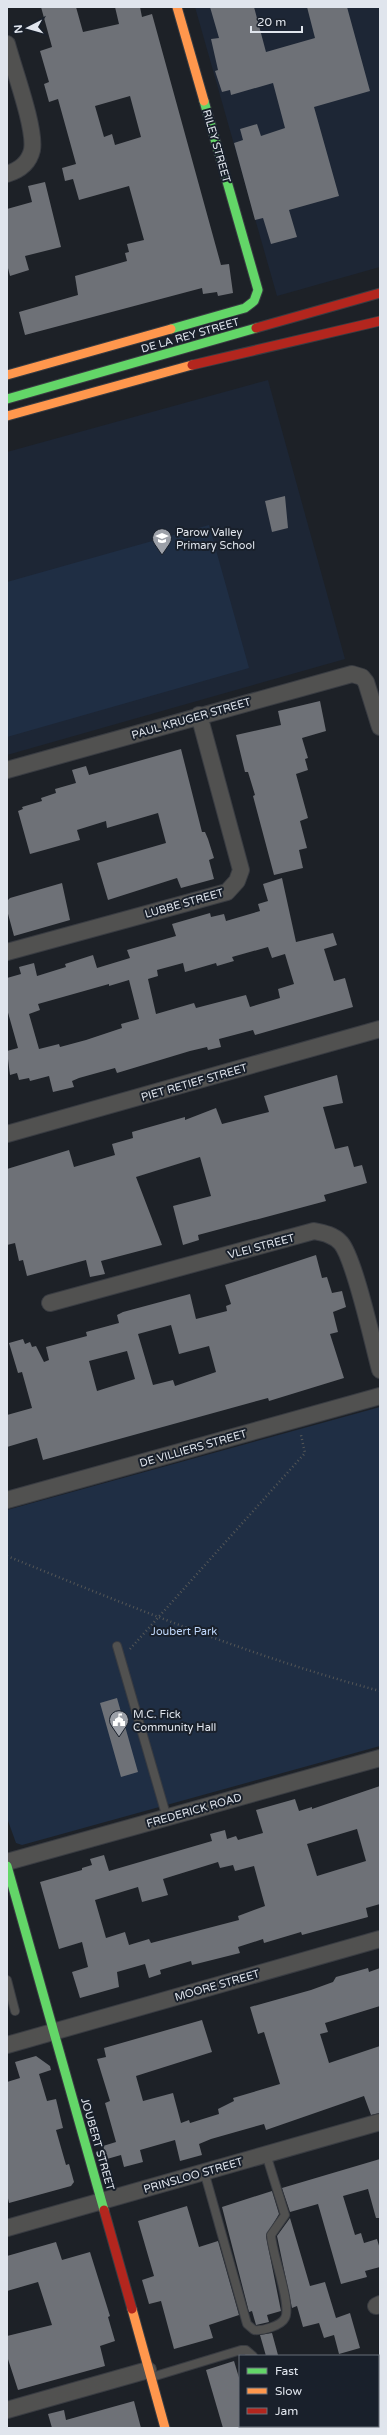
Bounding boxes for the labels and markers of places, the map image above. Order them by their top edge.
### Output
place label: Parow Valley Primary School [176,526,255,552]
school or university icon: Parow Valley Primary School [151,527,173,555]
place label: M.C. Fick Community Hall [133,1708,216,1734]
public building icon: M.C. Fick Community Hall [108,1709,130,1737]

